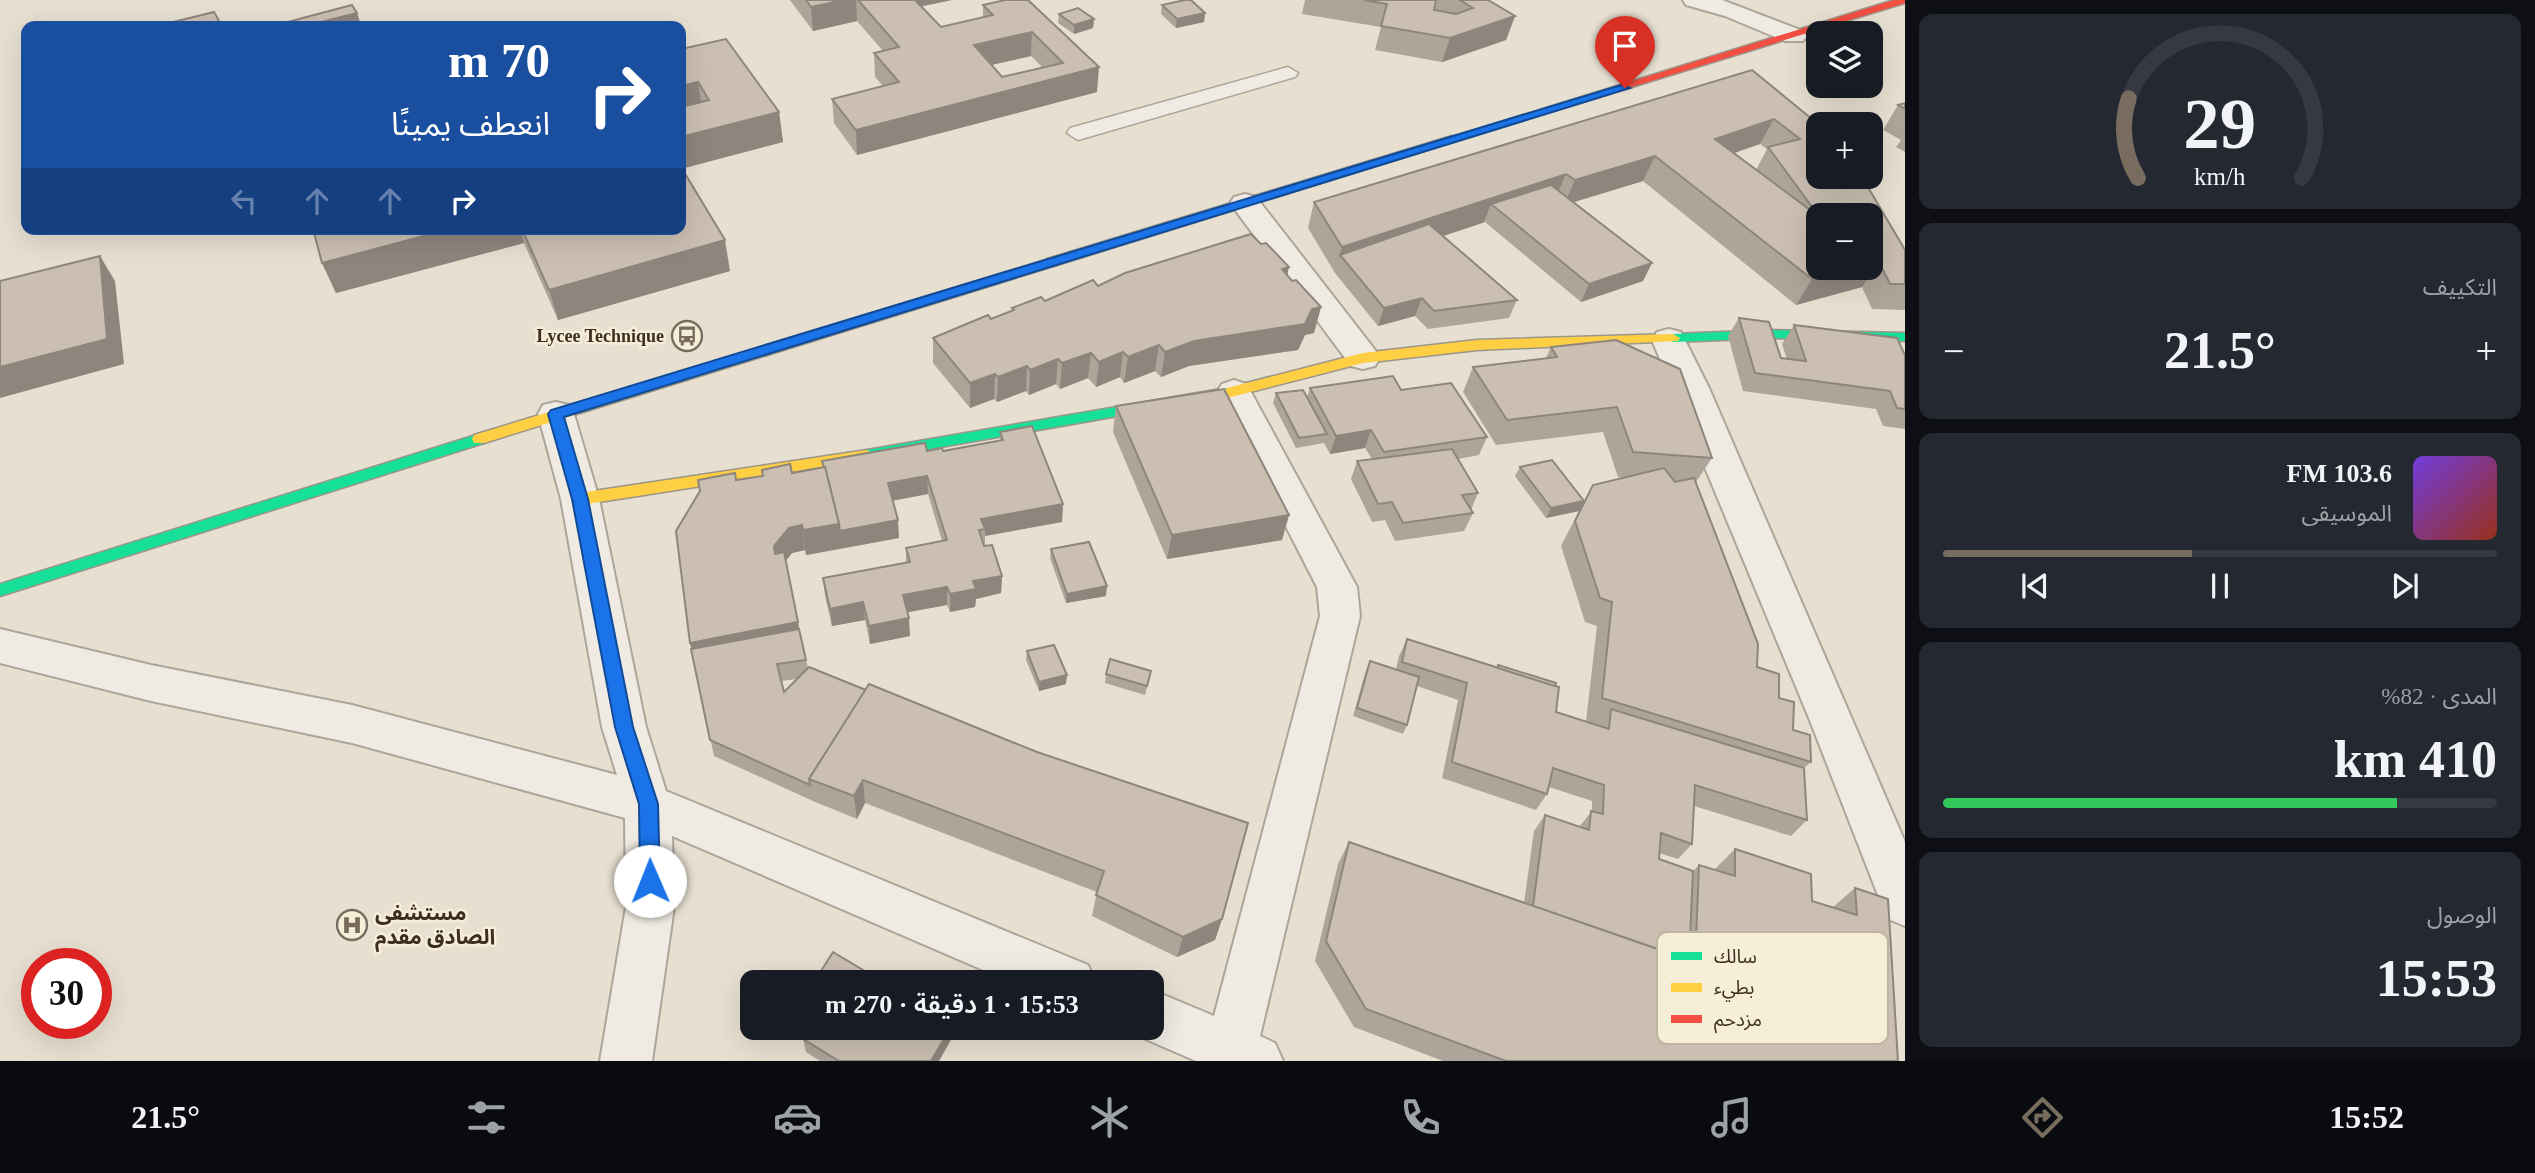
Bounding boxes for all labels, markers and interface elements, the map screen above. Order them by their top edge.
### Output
pin [1595,16,1655,88]
map controls [1806,21,1883,280]
button: layers [1806,21,1883,98]
icon: arrive [1606,27,1644,65]
text: 70 m [448,33,550,88]
icon: right [574,49,665,140]
text: 29 [2184,83,2256,164]
text: انعطف يمينًا [391,106,550,142]
button: + [1806,112,1883,189]
text: km/h [2194,163,2246,190]
icon: left [225,182,263,220]
icon: ahead [298,182,336,220]
icon: ahead [371,182,409,220]
icon: right [444,182,482,220]
button: − [1806,203,1883,280]
text: التكييف [2423,275,2497,300]
bus stop icon: Lycee Technique [670,319,704,353]
text: 21.5° [2164,322,2276,379]
place label: Lycee Technique [536,326,664,346]
text: − [1943,330,1964,372]
text: + [2476,330,2497,372]
text: 103.6 FM [2287,459,2392,488]
text: الموسيقى [2301,501,2392,526]
icon: previous [2016,567,2054,605]
icon: pause [2201,567,2239,605]
icon: next [2386,567,2424,605]
text: المدى · 82% [2381,684,2497,709]
text: 410 km [2334,731,2497,788]
position arrow [613,844,687,918]
place label: مستشفى الصادق مقدم [375,901,495,953]
text: الوصول [2427,903,2497,928]
hospital icon: مستشفى الصادق مقدم [335,908,369,942]
legend [1657,932,1888,1044]
text: سالك [1714,946,1757,967]
speed limit sign: 30 [21,948,112,1039]
text: 15:53 [2376,950,2497,1007]
text: بطيء [1714,977,1754,1002]
text: 15:53 · 1 دقيقة · 270 m [825,990,1079,1019]
text: مزدحم [1714,1009,1762,1034]
icon: filters [462,1093,511,1142]
icon: car [773,1093,822,1142]
icon: climate [1085,1093,1134,1142]
icon: phone [1396,1093,1445,1142]
icon: music [1707,1093,1756,1142]
icon: directions [2018,1093,2067,1142]
text: 21.5° [131,1099,200,1135]
text: 15:52 [2329,1099,2404,1135]

